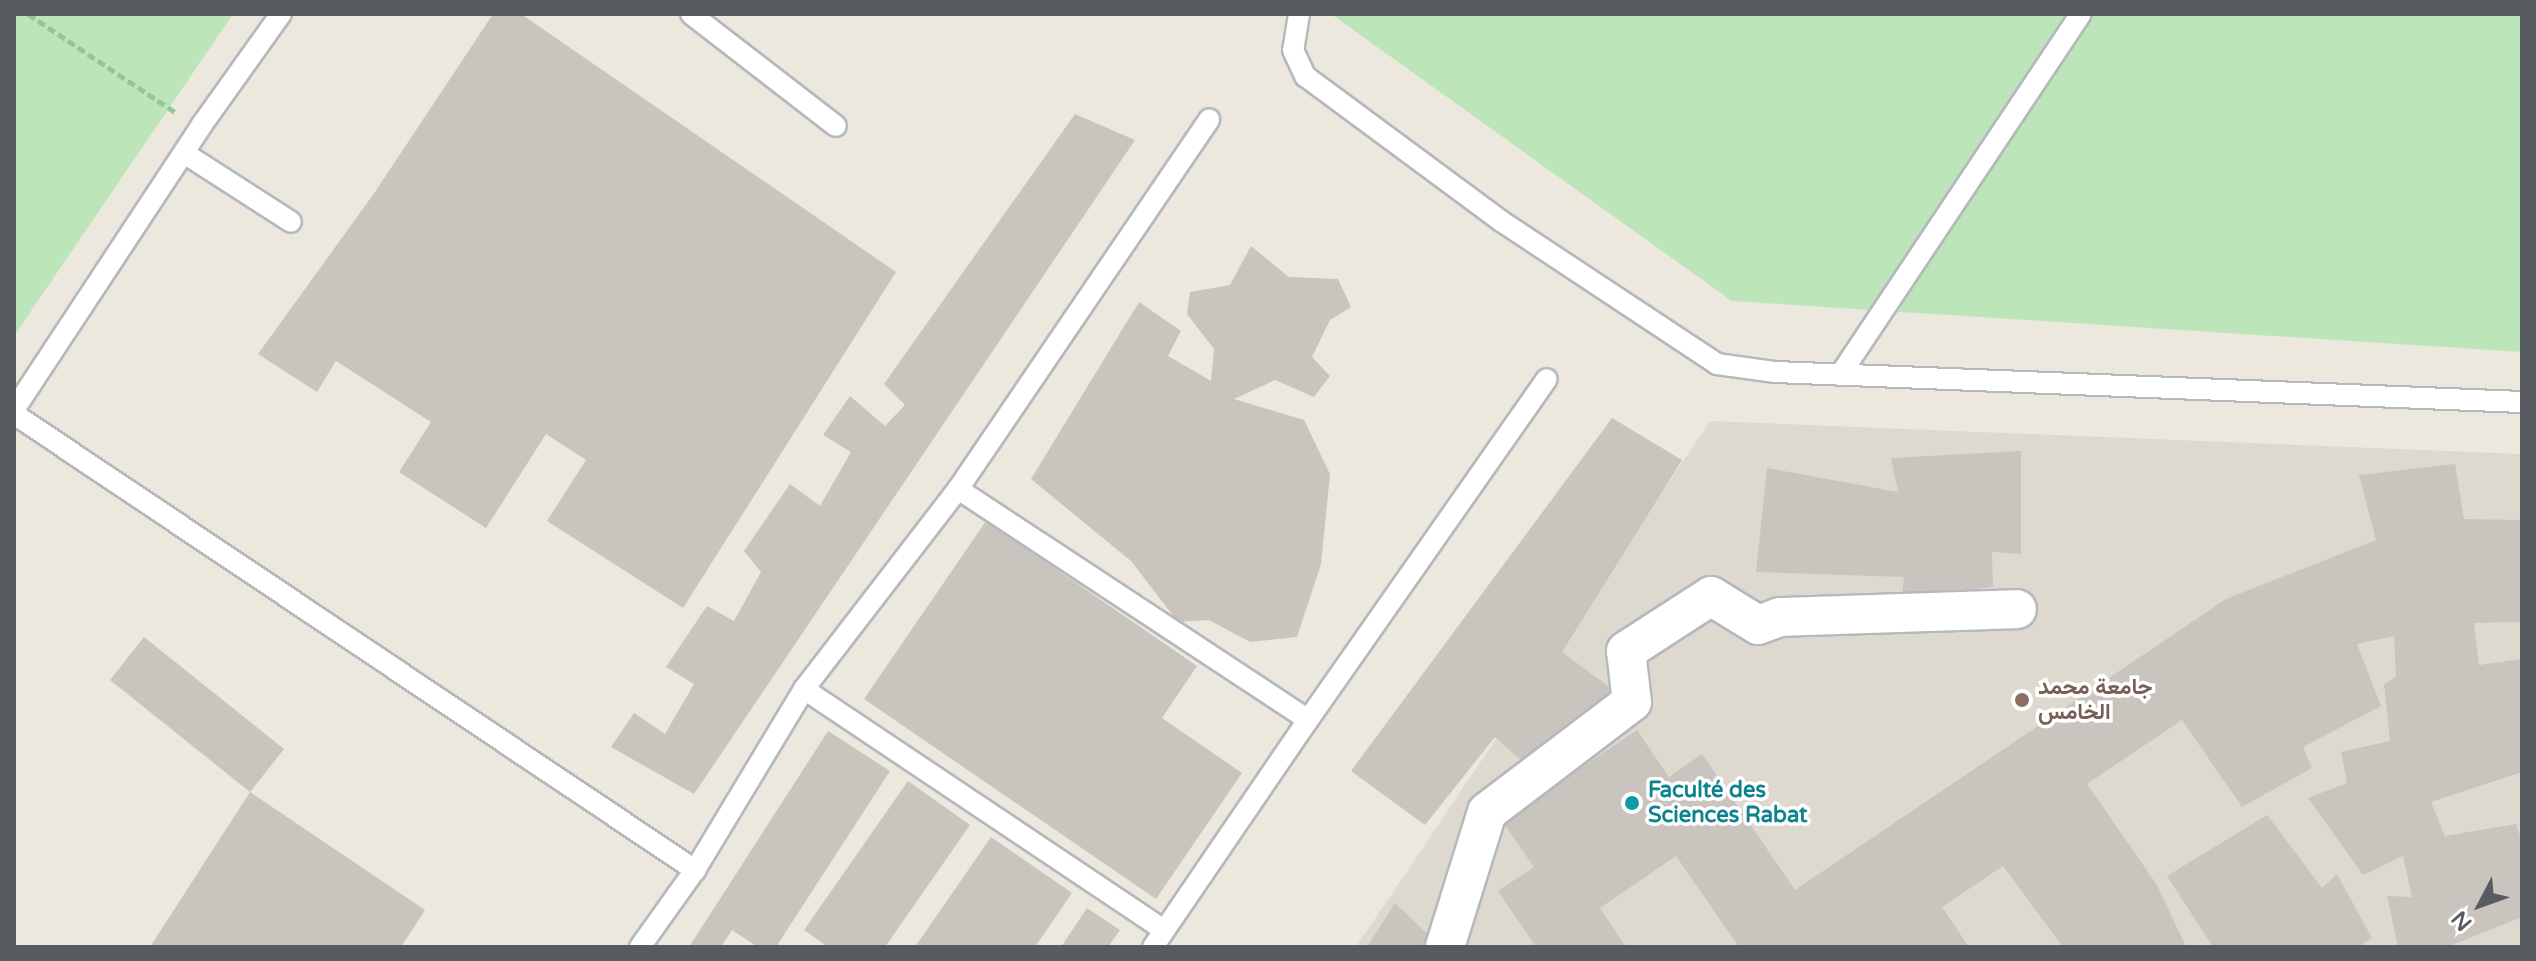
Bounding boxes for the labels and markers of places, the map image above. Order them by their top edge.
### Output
place label: جامعة محمد الخامس [2038,674,2152,726]
marker: جامعة محمد الخامس [2013,691,2031,709]
place label: Faculté des Sciences Rabat [1648,777,1807,828]
marker: Faculté des Sciences Rabat [1623,794,1641,812]

